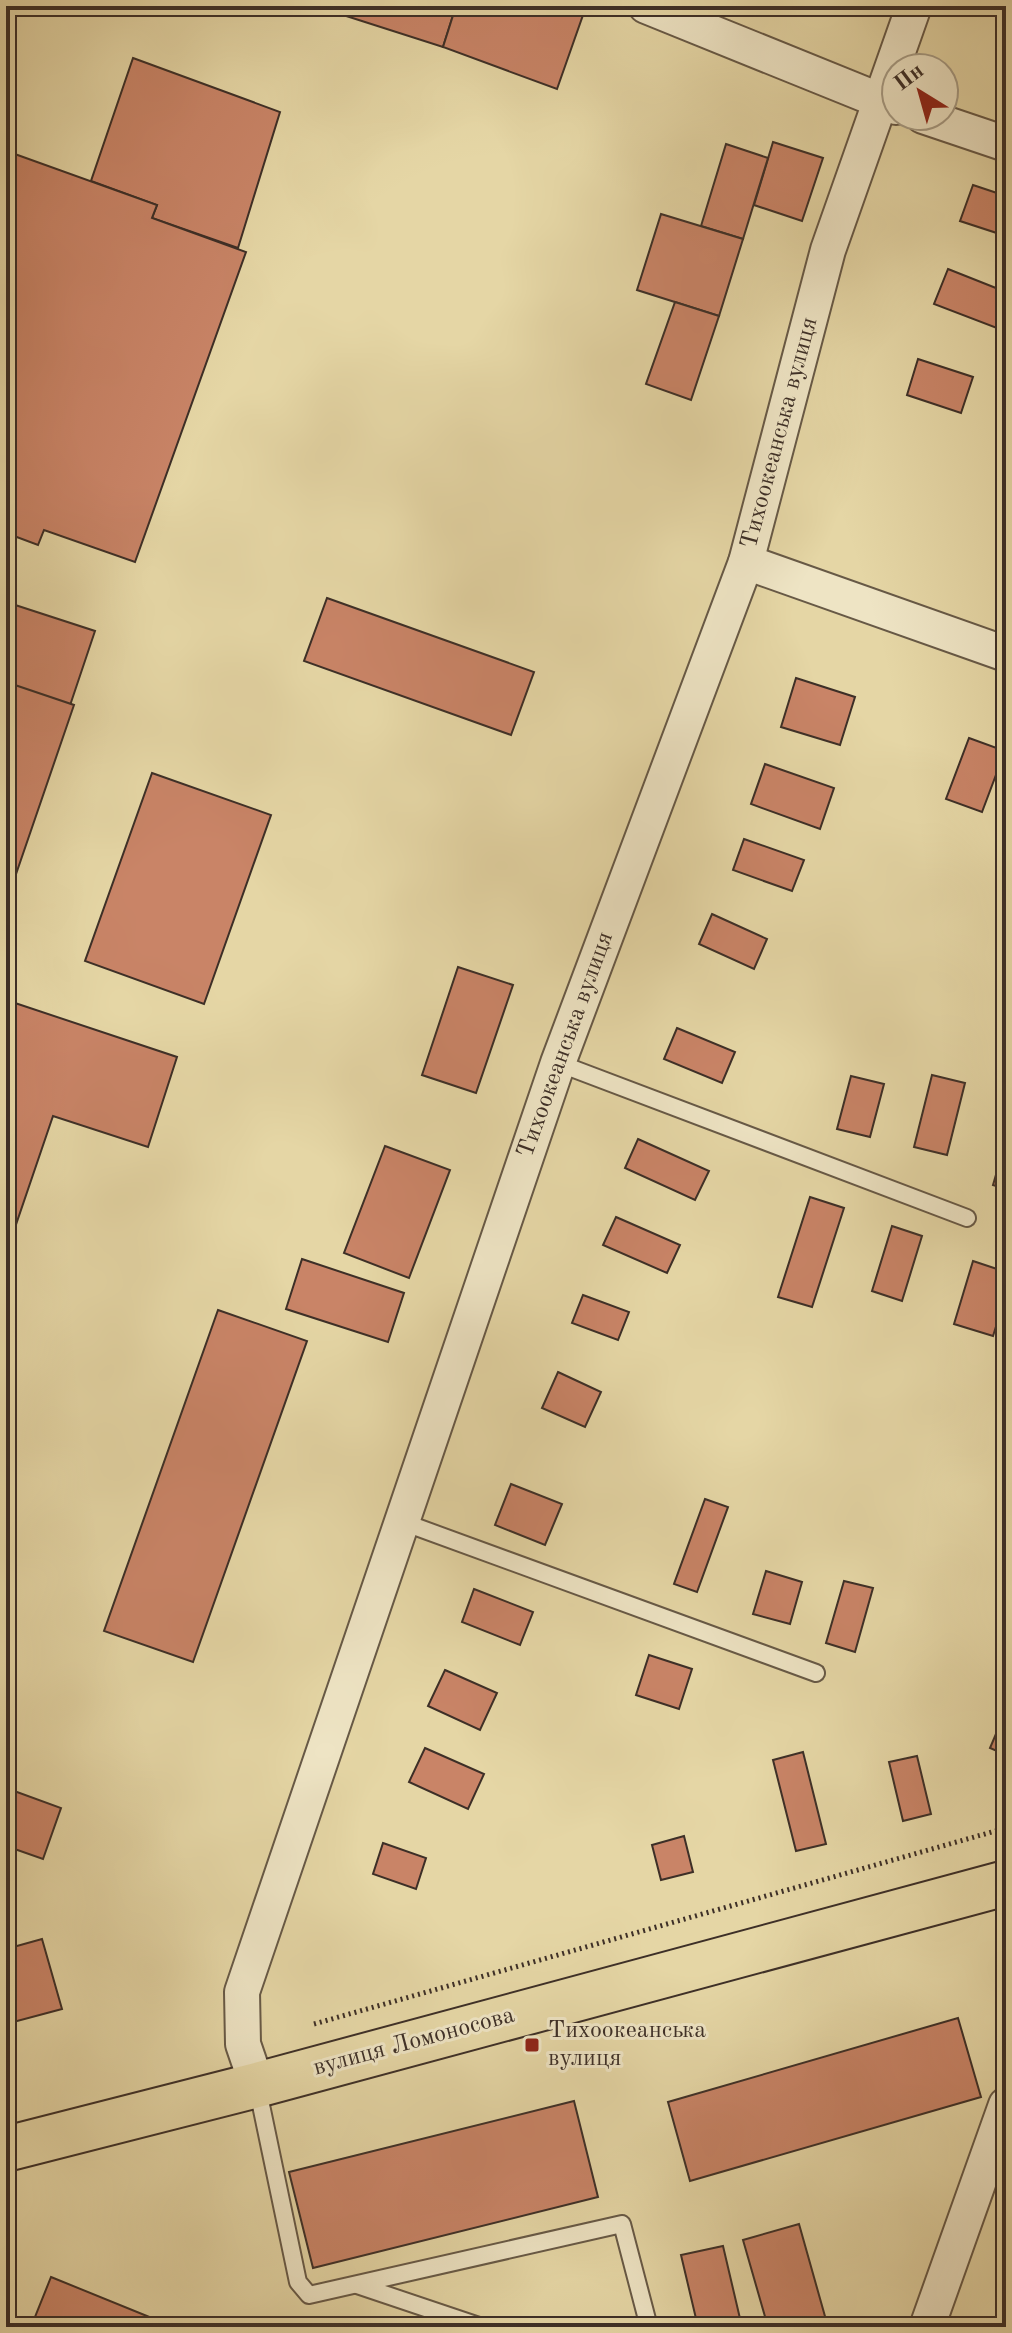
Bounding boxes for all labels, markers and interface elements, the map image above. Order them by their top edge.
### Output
north arrow [880,52,960,132]
text: Пн [890,60,928,96]
street label: Тихоокеанська вулиця [738,315,822,551]
street label: Тихоокеанська вулиця [514,929,618,1161]
street label: вулиця Ломоносова [311,2004,517,2080]
place label: Тихоокеанська вулиця [548,2019,706,2071]
marker: Тихоокеанська вулиця [523,2036,541,2054]

